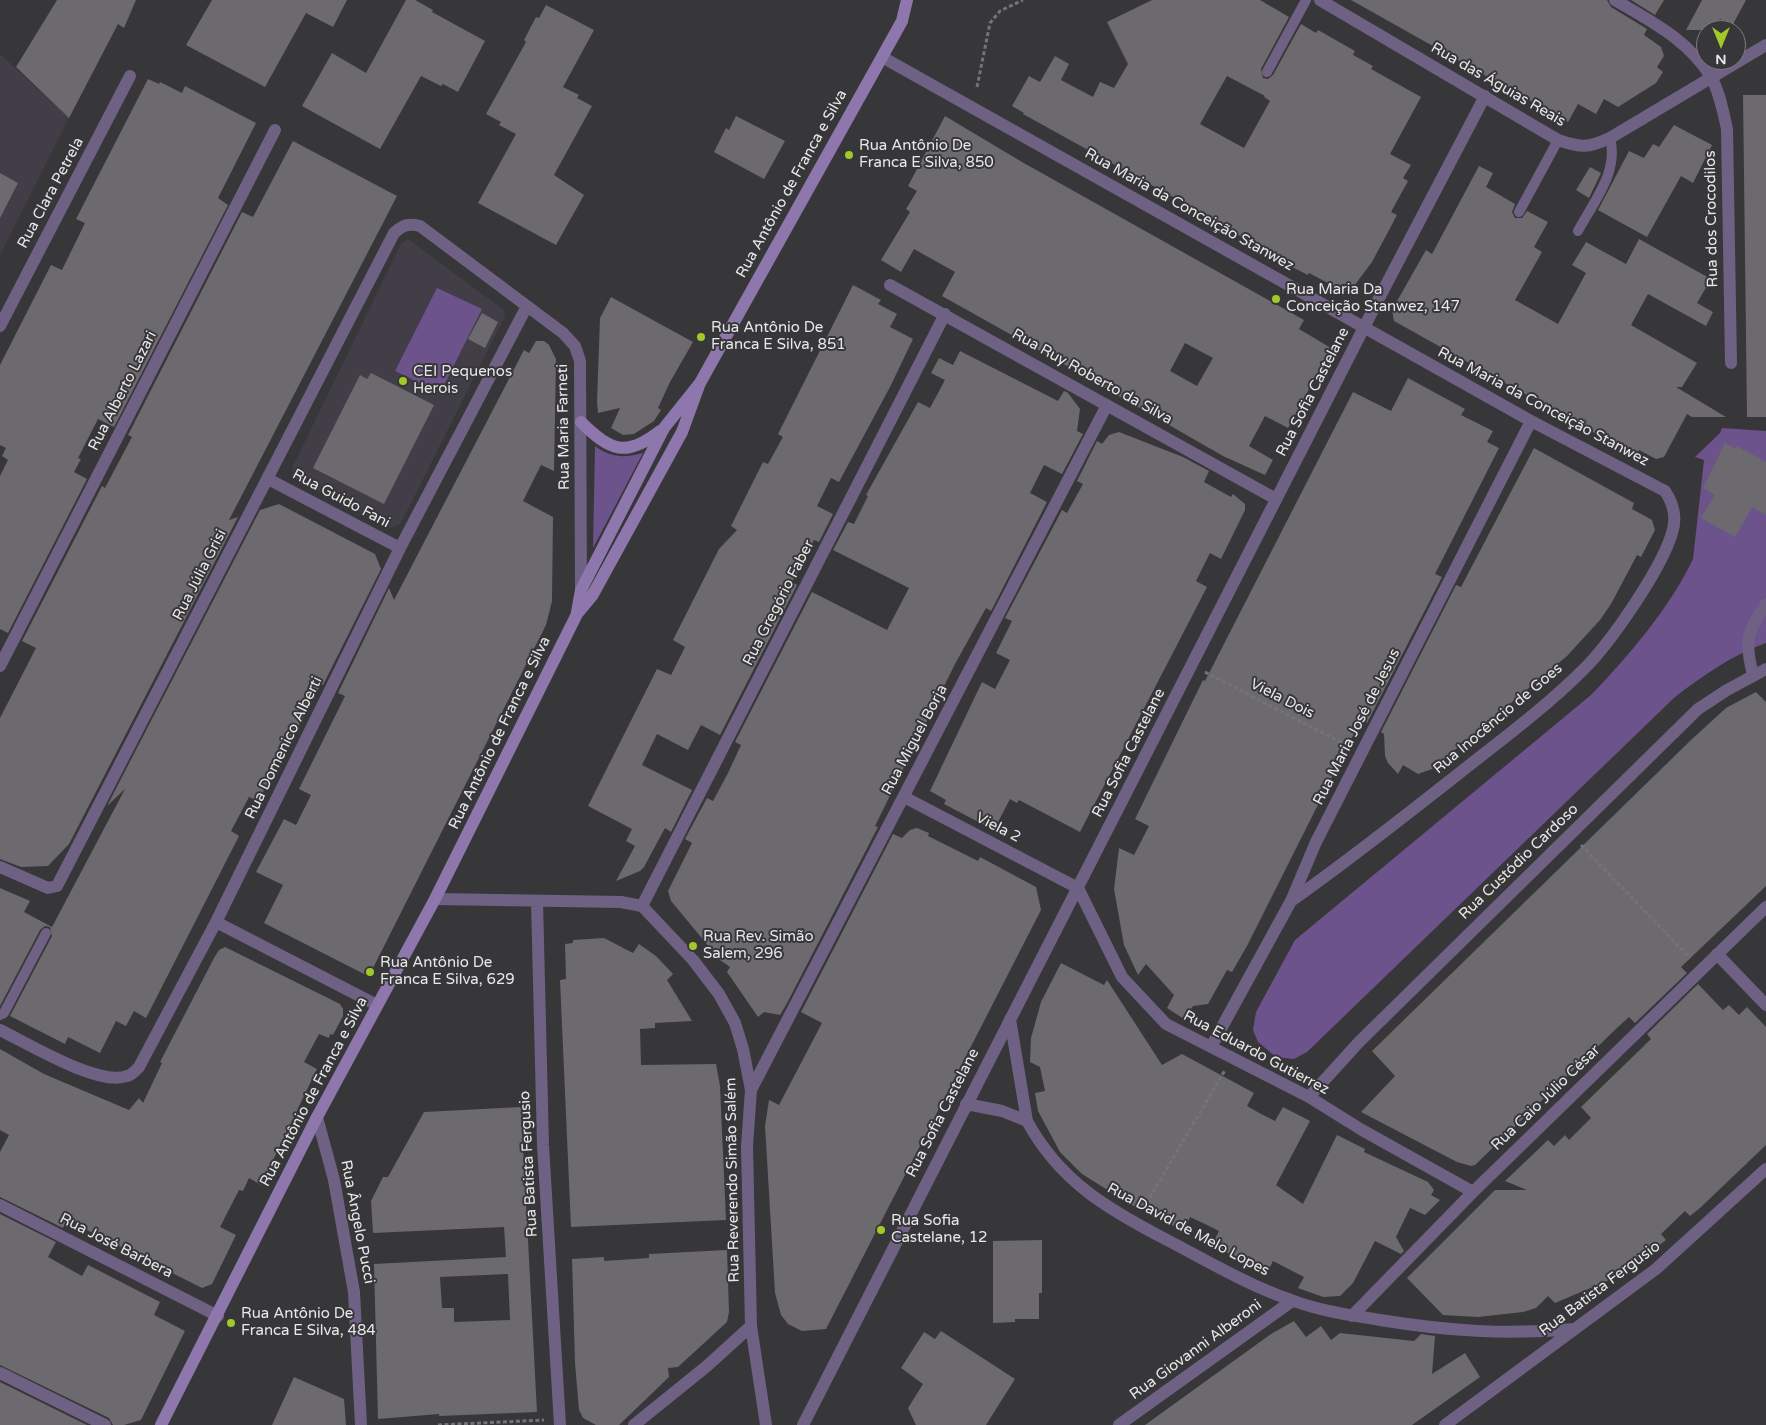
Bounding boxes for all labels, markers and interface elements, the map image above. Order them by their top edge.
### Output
north arrow [1696,20,1746,70]
street label: Rua das Águias Reais [1427,39,1569,131]
text: N [1715,51,1727,68]
street label: Rua Antônio de Franca e Silva [733,87,851,281]
street label: Rua Clara Petrela [14,134,88,252]
place label: Rua Antônio De Franca E Silva, 850 [859,137,994,172]
street label: Rua Maria da Conceição Stanwez [1081,145,1297,275]
marker: Rua Antônio De Franca E Silva, 850 [843,149,855,161]
street label: Rua dos Crocodilos [1702,150,1722,288]
place label: Rua Maria Da Conceição Stanwez, 147 [1286,281,1460,316]
marker: Rua Maria Da Conceição Stanwez, 147 [1270,293,1282,305]
place label: Rua Antônio De Franca E Silva, 851 [711,319,846,354]
street label: Rua Ruy Roberto da Silva [1009,325,1175,429]
street label: Rua Sofia Castelane [1273,325,1353,459]
street label: Rua Alberto Lazari [85,328,161,454]
marker: Rua Antônio De Franca E Silva, 851 [695,331,707,343]
street label: Rua Maria da Conceição Stanwez [1434,344,1652,470]
place label: CEI Pequenos Herois [413,363,512,398]
street label: Rua Maria Farneti [554,364,574,490]
marker: CEI Pequenos Herois [397,375,409,387]
street label: Rua Guido Fani [289,466,393,532]
street label: Rua Júlia Grisi [169,526,231,624]
street label: Rua Gregório Faber [739,537,819,669]
street label: Rua Antônio de Franca e Silva [445,634,555,832]
street label: Rua Maria José de Jesus [1310,646,1404,808]
street label: Rua Inocêncio de Goes [1430,660,1566,778]
street label: Rua Domenico Alberti [242,674,326,822]
street label: Viela Dois [1247,675,1317,723]
street label: Rua Miguel Borja [878,682,952,798]
street label: Rua Sofia Castelane [1089,686,1169,820]
street label: Rua Custódio Cardoso [1456,800,1582,924]
street label: Viela 2 [973,809,1023,847]
place label: Rua Rev. Simão Salem, 296 [703,928,814,963]
marker: Rua Rev. Simão Salem, 296 [687,940,699,952]
place label: Rua Antônio De Franca E Silva, 629 [380,954,515,989]
marker: Rua Antônio De Franca E Silva, 629 [364,966,376,978]
street label: Rua Antônio de Franca e Silva [256,994,372,1190]
street label: Rua Eduardo Gutierrez [1180,1007,1332,1099]
street label: Rua Caio Júlio César [1488,1041,1604,1155]
street label: Rua Sofia Castelane [903,1046,983,1180]
street label: Rua Reverendo Simão Salém [722,1077,744,1283]
street label: Rua Batista Fergusio [516,1090,542,1238]
street label: Rua Ângelo Pucci [336,1159,378,1285]
street label: Rua David de Melo Lopes [1104,1180,1272,1280]
street label: Rua José Barbera [56,1210,176,1282]
place label: Rua Sofia Castelane, 12 [891,1212,988,1247]
marker: Rua Sofia Castelane, 12 [875,1224,887,1236]
street label: Rua Batista Fergusio [1536,1238,1664,1340]
street label: Rua Giovanni Alberoni [1126,1296,1266,1404]
place label: Rua Antônio De Franca E Silva, 484 [241,1305,376,1340]
marker: Rua Antônio De Franca E Silva, 484 [225,1317,237,1329]

